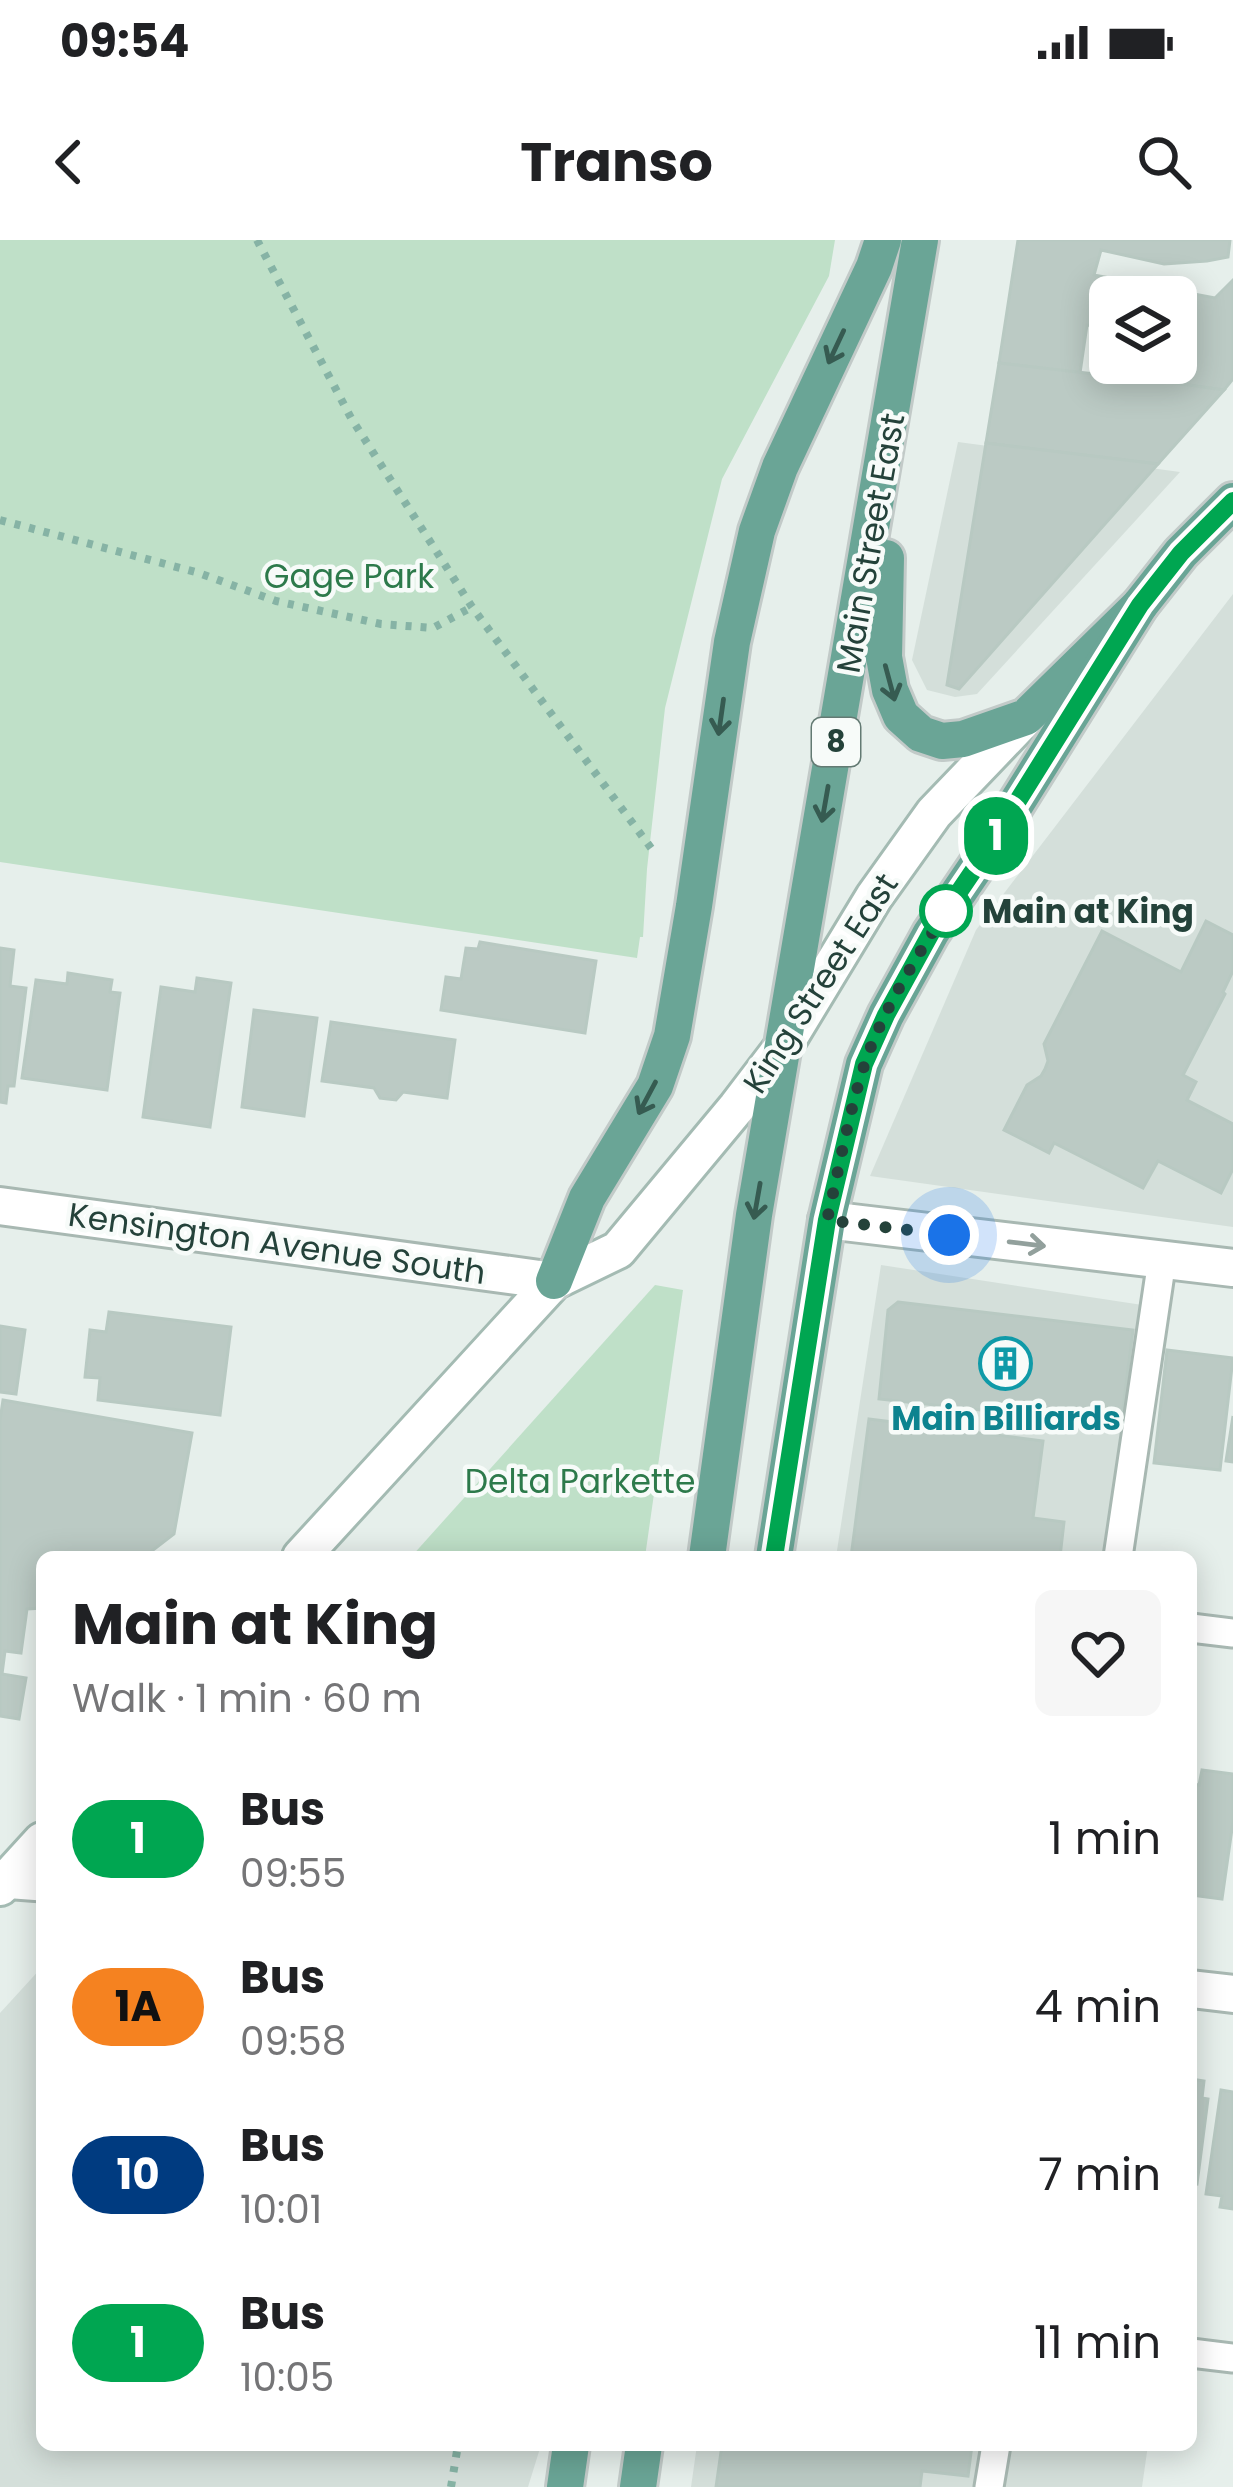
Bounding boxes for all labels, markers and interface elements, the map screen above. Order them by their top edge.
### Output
text: 09:54 [60,10,190,73]
text: Transo [520,124,713,200]
icon: back [36,129,102,195]
icon: search [1131,129,1197,195]
map controls [1089,276,1197,384]
button: layers [1089,276,1197,384]
one-way arrow [824,328,846,364]
street label: Main Street East [825,410,916,677]
park label: Gage Park [264,553,434,600]
one-way arrow [881,663,903,701]
one-way arrow [709,697,732,736]
road number: 8 [812,718,860,766]
one-way arrow [812,784,835,823]
line badge: 1 [957,797,1035,875]
text: 1 [988,806,1004,865]
street label: King Street East [732,864,909,1103]
marker: Main at King [921,886,971,936]
place label: Main at King [982,888,1194,935]
one-way arrow [635,1080,658,1115]
one-way arrow [745,1181,767,1220]
street label: Kensington Avenue South [65,1191,488,1296]
your location [919,1205,979,1265]
one-way arrow [1007,1234,1046,1256]
building icon: Main Billiards [978,1336,1034,1392]
place label: Main Billiards [891,1395,1121,1442]
park label: Delta Parkette [465,1458,695,1505]
text: Main at King [72,1584,438,1664]
button: heart [1035,1590,1161,1716]
text: Walk · 1 min · 60 m [72,1671,422,1726]
text: Bus [240,1778,325,1841]
text: 1 min [1048,1807,1161,1870]
text: 1 [130,1809,146,1868]
text: 09:55 [240,1846,346,1901]
text: Bus [240,1946,325,2009]
text: 4 min [1034,1975,1161,2038]
text: 1A [115,1977,161,2036]
text: 09:58 [240,2014,346,2069]
text: Bus [240,2114,325,2177]
text: 7 min [1038,2143,1161,2206]
text: 10 [116,2145,160,2204]
text: 10:01 [240,2182,322,2237]
text: Bus [240,2282,325,2345]
text: 11 min [1034,2311,1161,2374]
text: 1 [130,2313,146,2372]
text: 10:05 [240,2350,334,2405]

